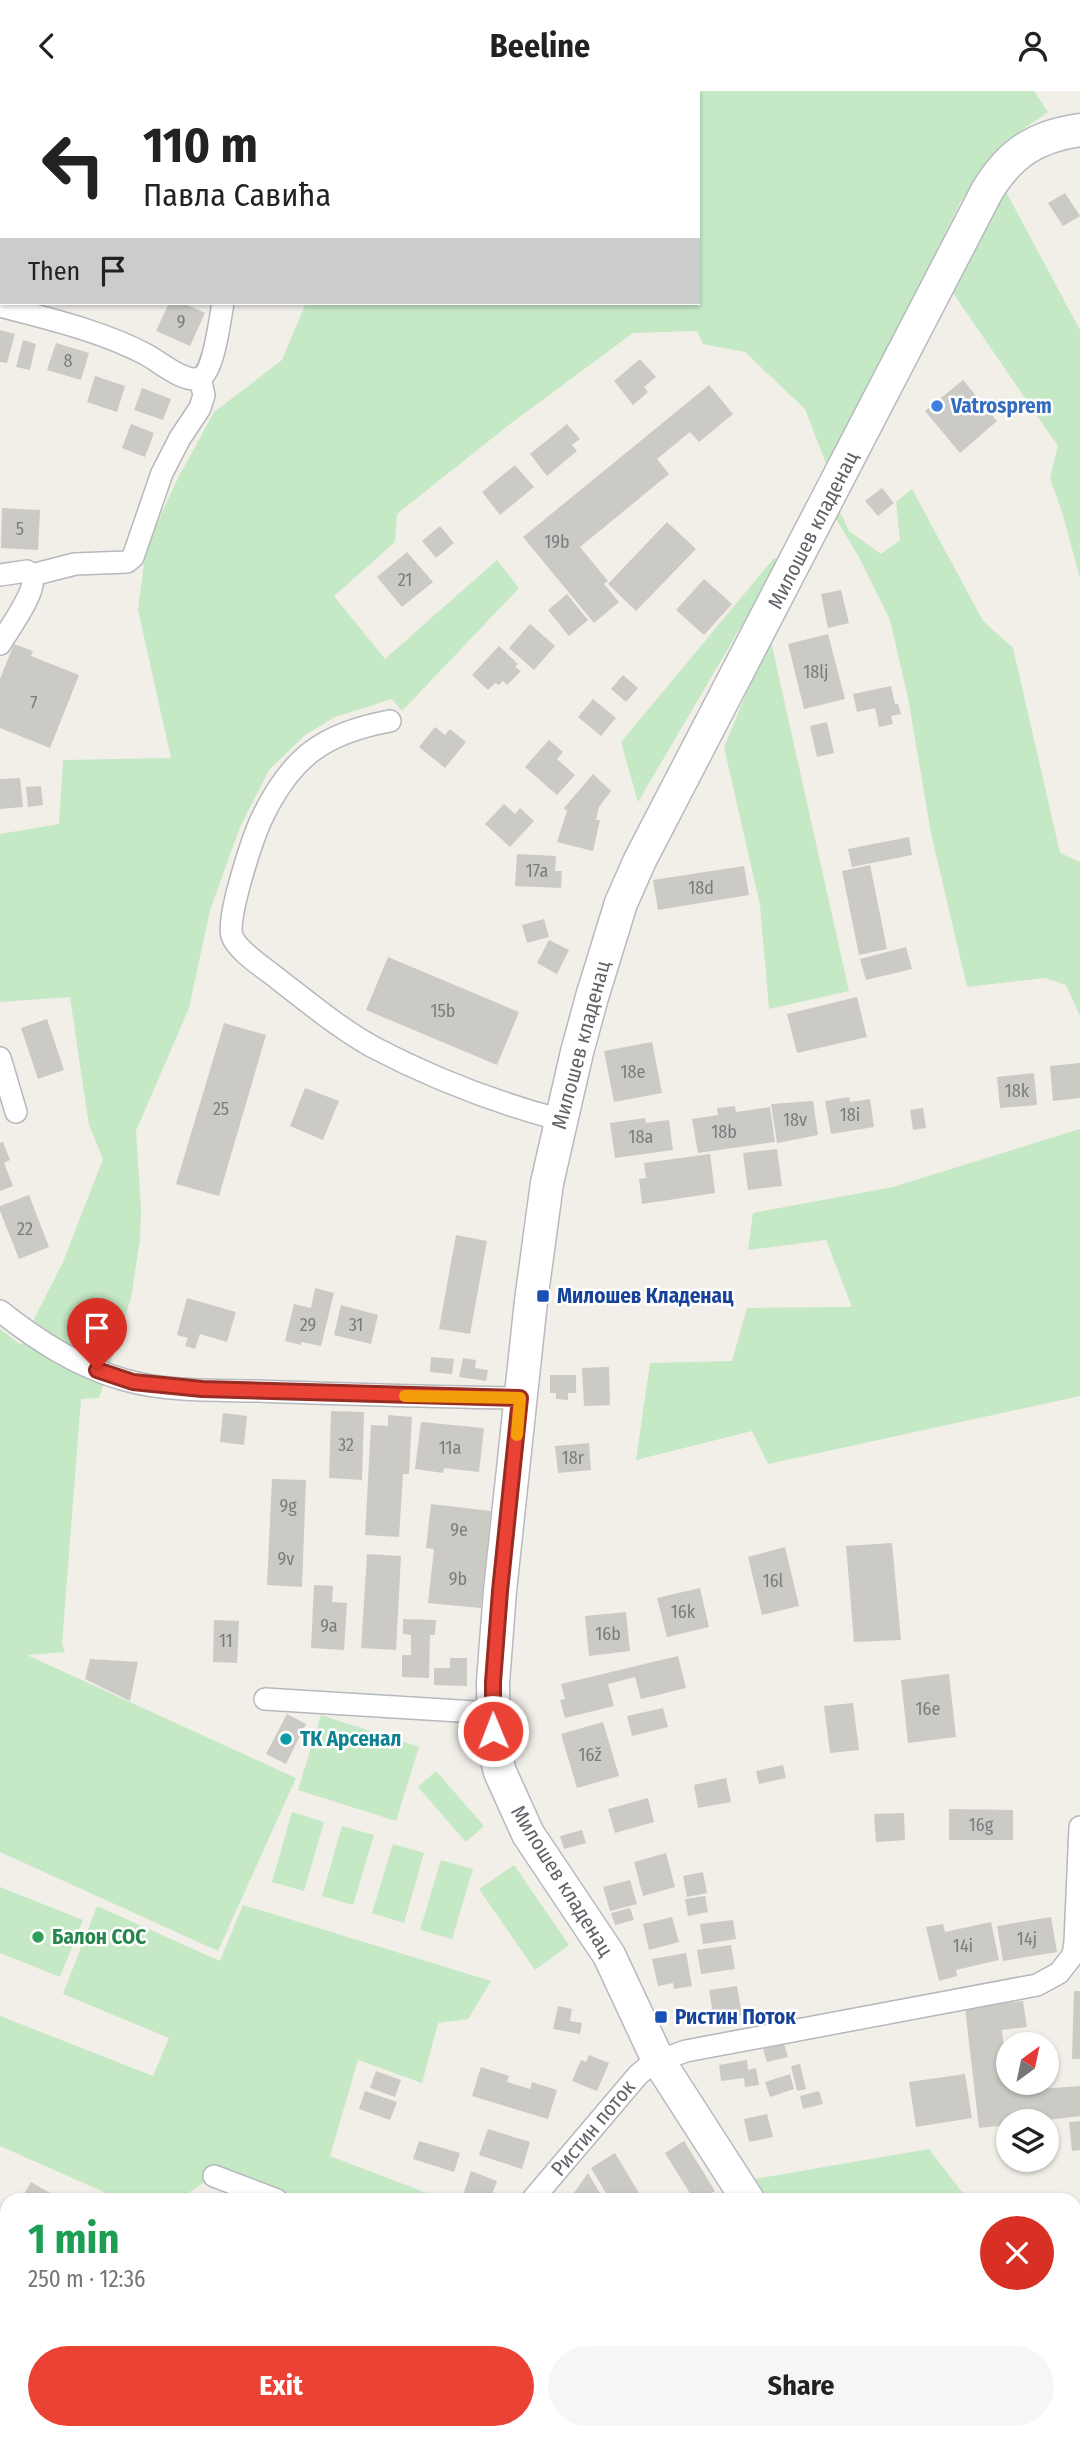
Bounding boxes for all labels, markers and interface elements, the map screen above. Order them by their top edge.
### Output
icon: back [28,27,66,65]
text: Beeline [490,27,590,65]
icon: person [1014,27,1052,65]
text: 110 m [143,116,258,175]
icon: left [28,119,119,210]
text: Павла Савића [143,176,331,214]
icon: arrive [94,252,132,290]
text: Then [28,256,80,287]
house number: 9 [177,311,185,333]
house number: 8 [64,350,73,372]
place label: Vatrosprem [950,393,1052,419]
marker: Vatrosprem [929,398,945,414]
street label: Милошев кладенац [762,447,864,613]
house number: 5 [16,518,24,540]
house number: 19b [544,531,570,553]
house number: 21 [398,569,412,591]
house number: 18lj [803,661,829,683]
house number: 7 [30,692,38,714]
house number: 17a [526,860,548,882]
house number: 18d [688,877,714,899]
street label: Милошев кладенац [546,958,616,1132]
house number: 15b [431,1000,455,1022]
house number: 18e [621,1061,646,1083]
house number: 18k [1005,1080,1030,1102]
house number: 25 [213,1098,229,1120]
house number: 18i [840,1104,860,1126]
house number: 18v [783,1109,807,1131]
house number: 18b [711,1121,737,1143]
house number: 18a [629,1126,654,1148]
house number: 22 [17,1218,33,1240]
place label: Милошев Кладенац [557,1283,734,1309]
marker: Милошев Кладенац [535,1288,551,1304]
pin [67,1298,127,1370]
icon: arrive [78,1309,116,1347]
house number: 29 [300,1314,316,1336]
house number: 31 [349,1314,363,1336]
house number: 32 [338,1434,354,1456]
house number: 11a [439,1437,461,1459]
house number: 18r [562,1447,585,1469]
house number: 9g [279,1495,297,1517]
house number: 9e [450,1519,468,1541]
house number: 9v [278,1548,294,1570]
house number: 9b [449,1568,467,1590]
house number: 16l [763,1570,784,1592]
house number: 16k [671,1601,696,1623]
house number: 9a [320,1615,338,1637]
house number: 16b [595,1623,621,1645]
house number: 11 [219,1630,233,1652]
position arrow [456,1694,530,1768]
house number: 16e [916,1698,941,1720]
place label: ТК Арсенал [300,1726,401,1752]
marker: ТК Арсенал [278,1731,294,1747]
house number: 16ž [578,1744,602,1766]
street label: Милошев кладенац [505,1801,619,1961]
house number: 16g [969,1814,994,1836]
place label: Балон СОС [52,1924,146,1950]
house number: 14j [1017,1928,1037,1950]
marker: Балон СОС [30,1929,46,1945]
house number: 14i [953,1935,973,1957]
place label: Ристин Поток [675,2004,796,2030]
marker: Ристин Поток [653,2009,669,2025]
north arrow [996,2032,1059,2095]
map controls [996,2032,1059,2172]
street label: Ристин поток [545,2075,641,2181]
button: layers [996,2109,1059,2172]
text: 1 min [28,2214,119,2264]
button: close [980,2216,1054,2290]
text: 250 m · 12:36 [28,2265,145,2293]
button: Exit [28,2346,534,2426]
button: Share [548,2346,1054,2426]

